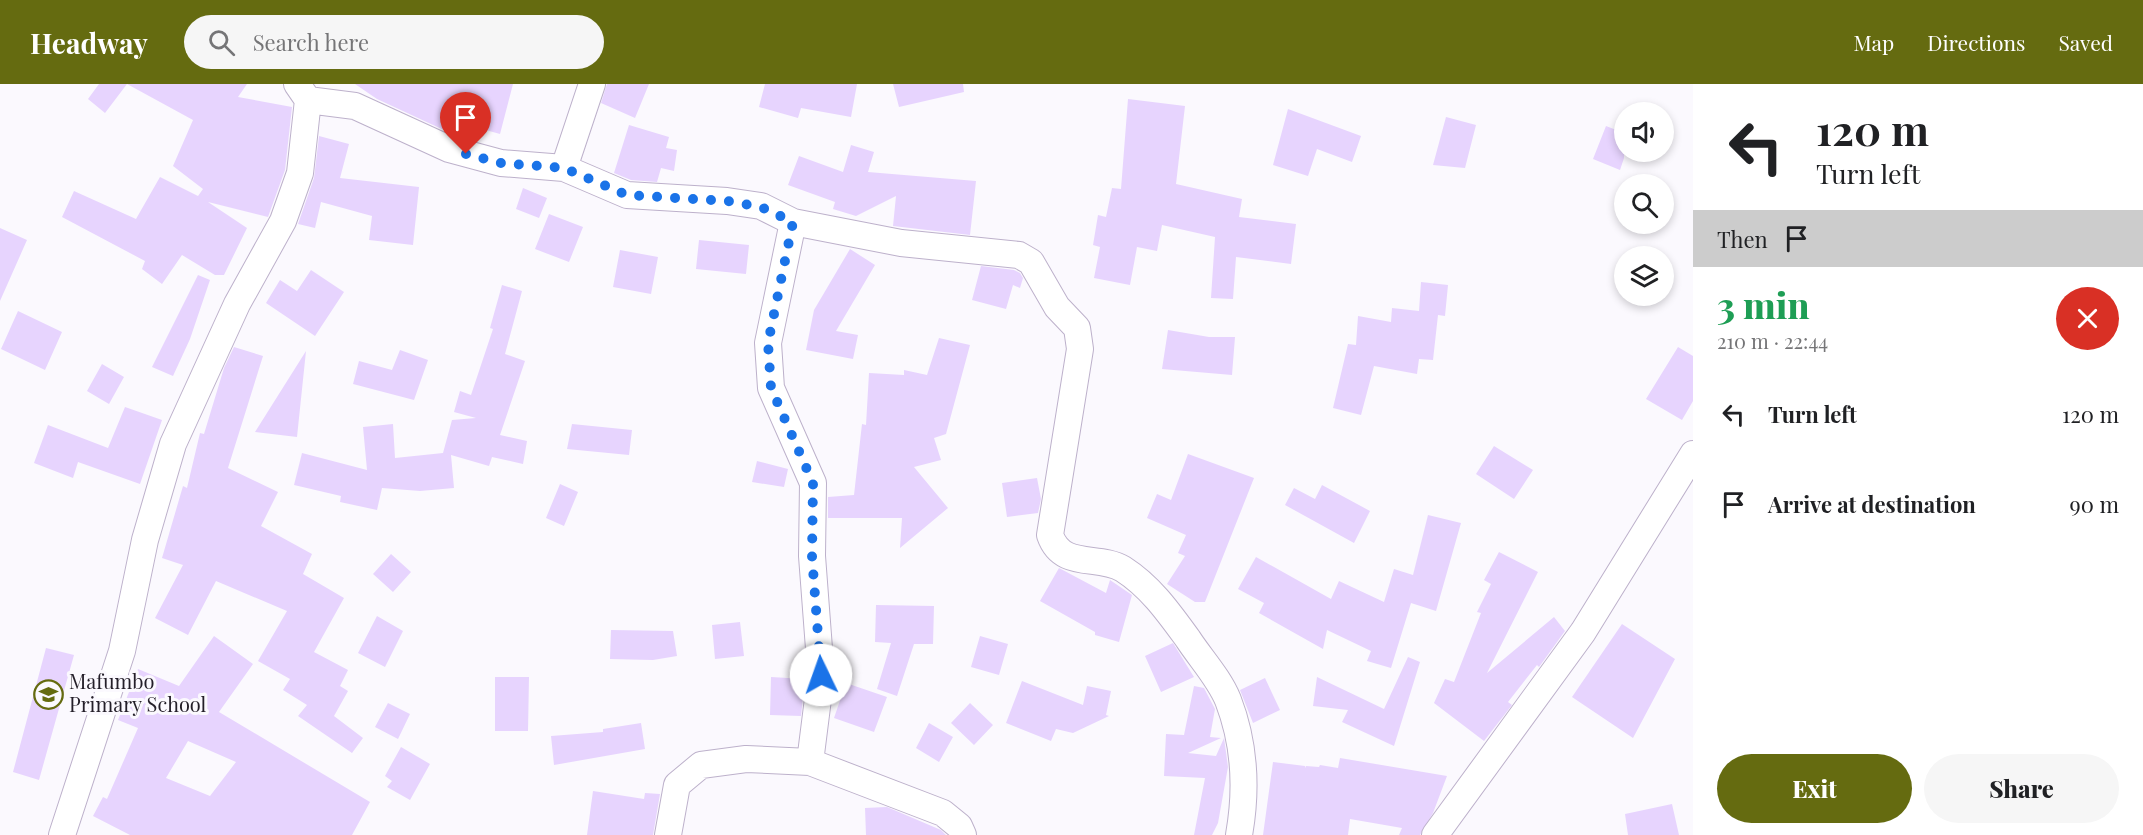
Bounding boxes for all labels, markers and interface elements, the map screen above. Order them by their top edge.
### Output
search box [184,15,604,69]
text: Headway [30,24,148,61]
icon: search [205,26,238,59]
text: Search here [253,27,369,57]
text: Map [1853,28,1894,56]
text: Directions [1927,28,2025,56]
text: Saved [2058,28,2113,56]
pin [440,92,491,154]
icon: arrive [449,101,482,134]
text: 120 m [1816,101,1929,157]
map controls [1614,102,1674,306]
button: sound [1614,102,1674,162]
icon: left [1717,108,1795,186]
text: Turn left [1816,155,1920,191]
button: search [1614,174,1674,234]
icon: arrive [1780,222,1813,255]
text: Then [1717,224,1768,254]
button: layers [1614,246,1674,306]
text: 3 min [1717,280,1810,328]
button: close [2056,287,2119,350]
text: 210 m · 22:44 [1717,327,1828,354]
icon: left [1717,398,1750,431]
text: Turn left [1768,399,1857,429]
text: 120 m [2062,399,2119,429]
icon: arrive [1717,488,1750,521]
text: Arrive at destination [1768,489,1976,519]
text: 90 m [2070,489,2119,519]
position arrow [789,643,853,707]
place label: Mafumbo Primary School [69,667,207,717]
school or university icon: Mafumbo Primary School [32,678,64,710]
button: Exit [1717,754,1912,823]
button: Share [1924,754,2119,823]

